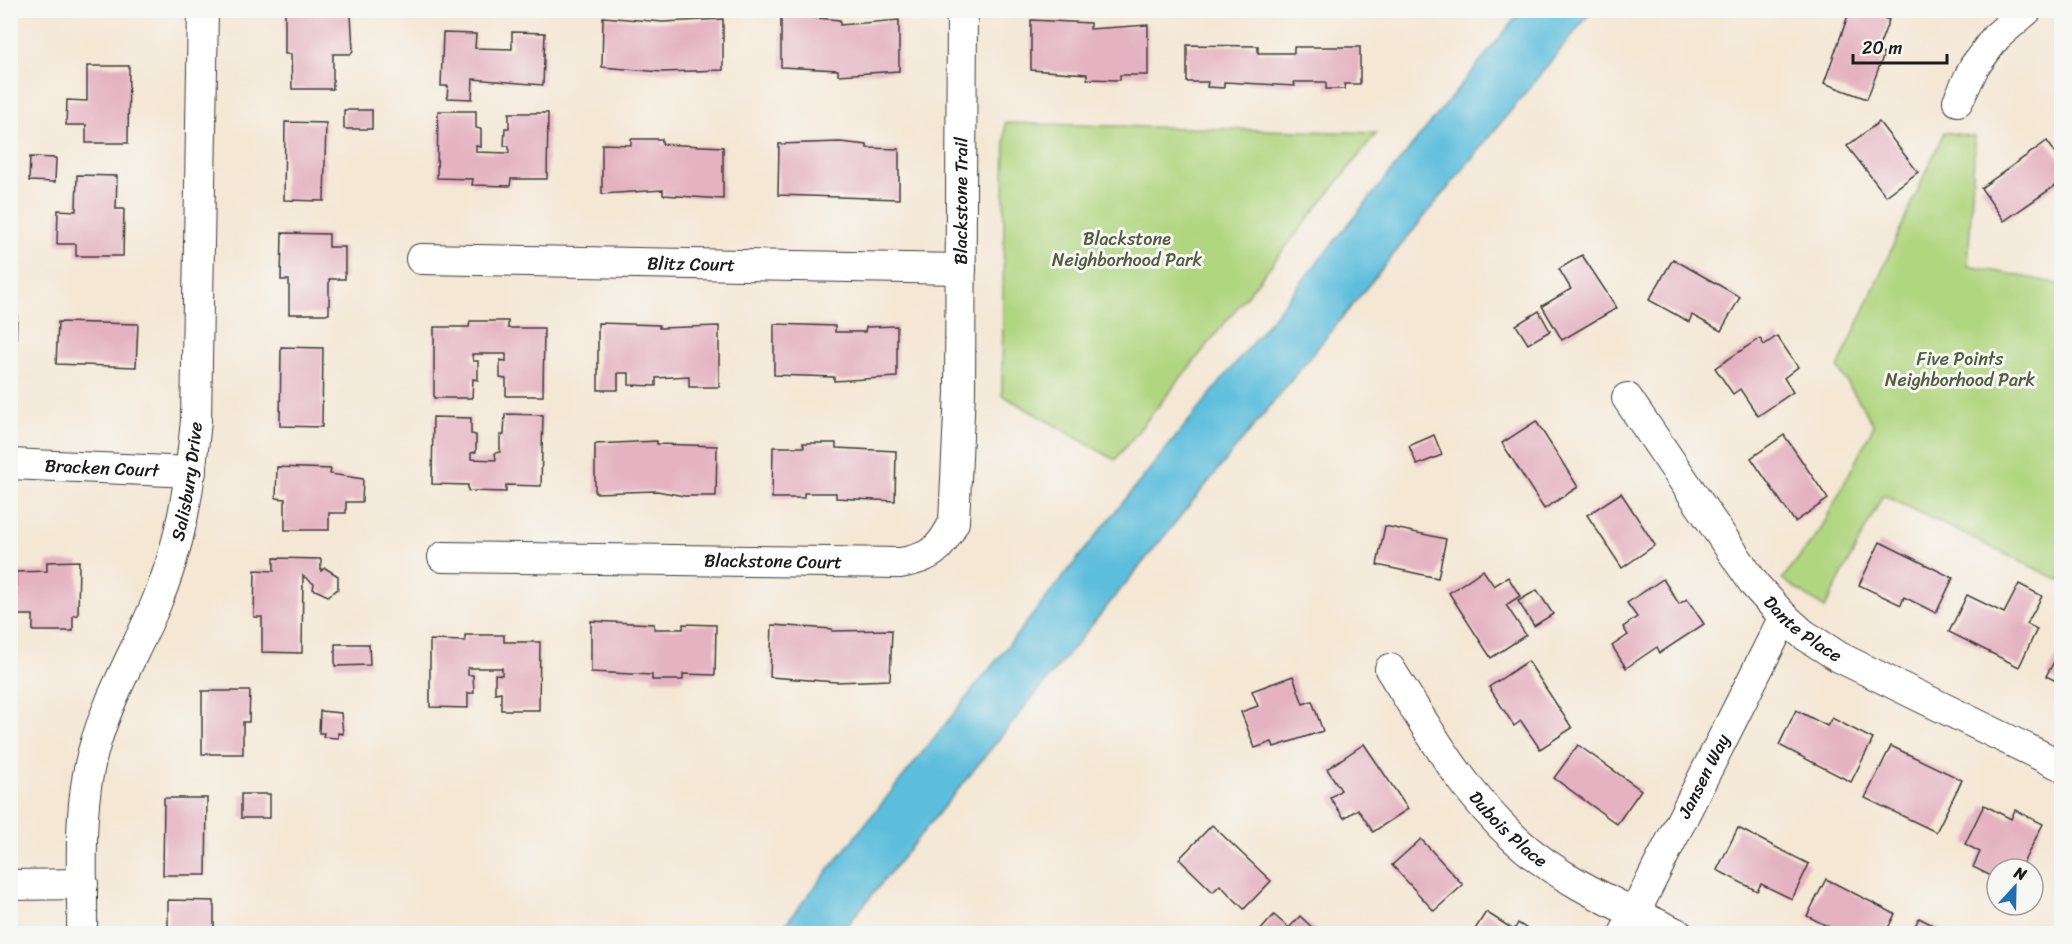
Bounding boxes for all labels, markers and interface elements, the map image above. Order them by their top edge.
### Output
scale bar [1853,27,1948,65]
text: 20 m [1862,32,1902,64]
street label: Blackstone Trail [945,136,977,265]
park label: Blackstone Neighborhood Park [1052,223,1202,276]
street label: Blitz Court [647,247,735,281]
park label: Five Points Neighborhood Park [1885,343,2035,396]
street label: Salisbury Drive [162,420,212,544]
street label: Bracken Court [44,450,161,487]
street label: Blackstone Court [704,544,842,578]
street label: Dante Place [1755,588,1849,671]
street label: Jansen Way [1668,727,1739,825]
street label: Dubois Place [1460,783,1554,876]
north arrow [1985,857,2045,917]
text: N [2009,858,2032,889]

